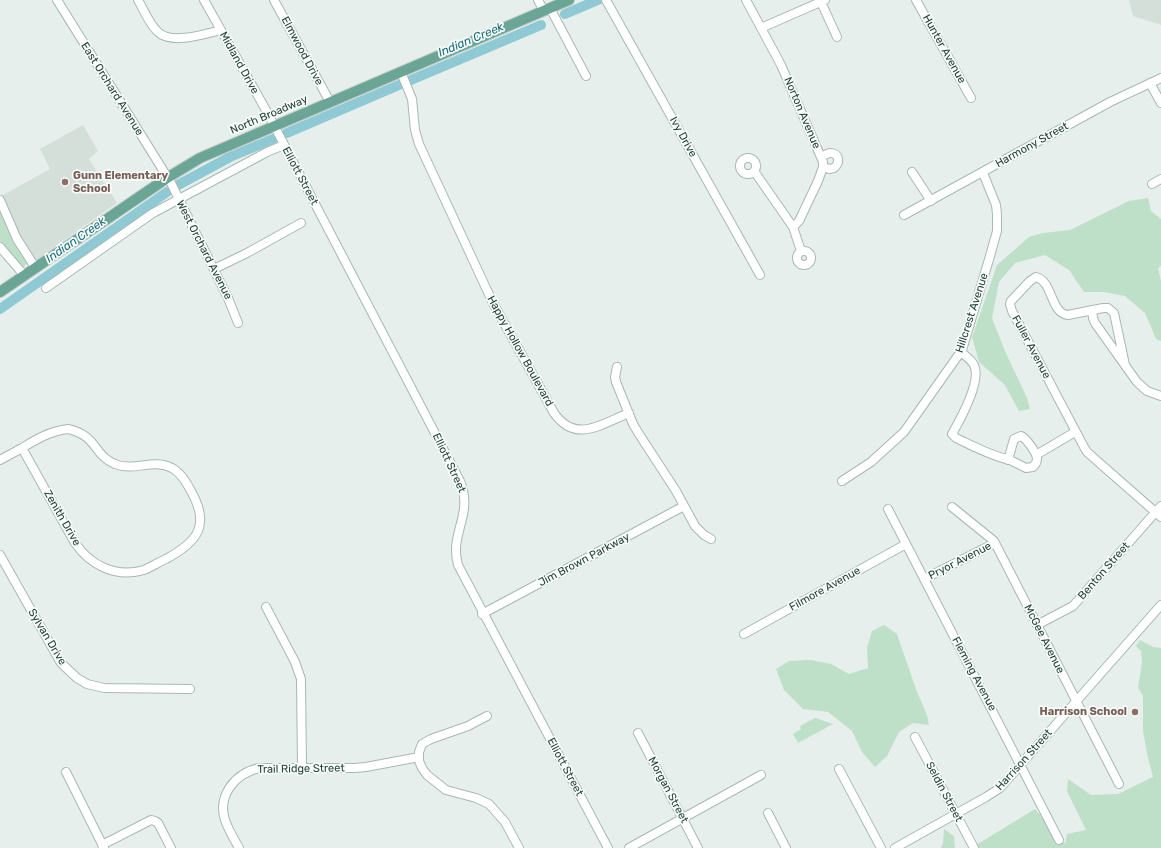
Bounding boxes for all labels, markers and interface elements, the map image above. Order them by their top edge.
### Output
street label: Hunter Avenue [920,12,968,86]
street label: Elmwood Drive [278,14,326,88]
water label: Indian Creek [436,20,506,60]
street label: Midland Drive [216,30,262,96]
street label: East Orchard Avenue [78,40,146,138]
street label: Norton Avenue [781,75,823,151]
street label: North Broadway [228,93,310,137]
street label: Ivy Drive [666,114,700,160]
street label: Harmony Street [993,120,1071,170]
street label: Elliott Street [279,145,321,207]
place label: Gunn Elementary School [73,169,168,195]
marker: Gunn Elementary School [60,177,70,187]
street label: West Orchard Avenue [173,198,235,302]
water label: Indian Creek [43,214,109,266]
street label: Hillcrest Avenue [953,271,991,355]
street label: Happy Hollow Boulevard [484,293,556,409]
street label: Fuller Avenue [1009,313,1053,381]
street label: Elliott Street [429,431,469,495]
street label: Zenith Drive [41,488,83,548]
street label: Jim Brown Parkway [536,530,632,590]
street label: Pryor Avenue [926,539,994,583]
street label: Benton Street [1075,540,1133,602]
street label: Filmore Avenue [787,564,863,614]
street label: McGee Avenue [1021,602,1067,676]
street label: Sylvan Drive [25,606,69,668]
street label: Fleming Avenue [949,635,999,713]
place label: Harrison School [1039,705,1127,719]
marker: Harrison School [1130,707,1140,717]
street label: Harrison Street [993,727,1055,793]
street label: Elliott Street [544,736,586,798]
street label: Morgan Street [645,755,691,825]
street label: Seldin Street [923,760,965,824]
street label: Trail Ridge Street [257,762,345,776]

